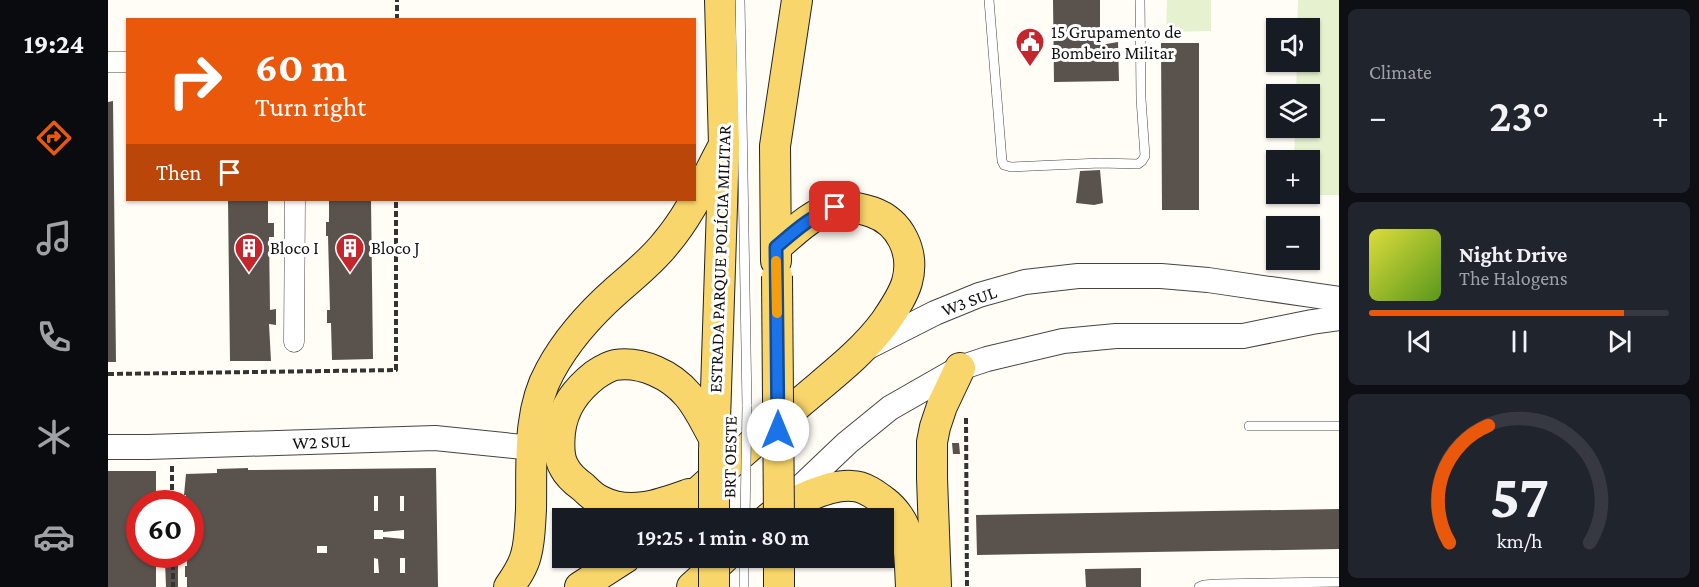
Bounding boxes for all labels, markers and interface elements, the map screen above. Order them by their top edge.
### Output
map controls [1266,18,1320,270]
button: sound [1266,18,1320,72]
place label: 15 Grupamento de Bombeiro Militar [1051,22,1182,63]
public building icon: 15 Grupamento de Bombeiro Militar [1014,26,1046,68]
text: 19:24 [24,29,84,59]
icon: right [156,42,234,120]
text: 60 m [255,43,347,90]
text: Climate [1369,61,1432,83]
button: layers [1266,84,1320,138]
text: 23° [1489,91,1549,141]
text: Turn right [255,92,366,122]
text: − [1369,98,1386,135]
text: + [1652,98,1669,135]
icon: directions [33,117,75,159]
street label: ESTRADA PARQUE POLÍCIA MILITAR [705,124,735,393]
button: + [1266,150,1320,204]
icon: arrive [213,156,246,189]
text: Then [156,160,201,185]
pin [809,181,860,232]
icon: arrive [818,190,851,223]
button: − [1266,216,1320,270]
icon: music [33,217,75,259]
building icon: Bloco I [233,232,265,274]
building icon: Bloco J [334,232,366,274]
place label: Bloco I [270,238,319,258]
place label: Bloco J [371,238,420,258]
text: Night Drive [1459,242,1567,267]
text: The Halogens [1459,267,1568,289]
street label: W3 SUL [939,282,999,320]
icon: phone [33,316,75,358]
icon: previous [1403,325,1436,358]
icon: pause [1503,325,1536,358]
icon: next [1603,325,1636,358]
position arrow [746,398,810,462]
street label: BRT OESTE [719,415,741,498]
icon: climate [33,416,75,458]
street label: W2 SUL [292,431,350,453]
text: 57 [1489,461,1549,530]
speed limit sign: 60 [126,490,204,568]
icon: car [33,516,75,558]
text: 19:25 · 1 min · 80 m [637,525,809,550]
text: km/h [1496,530,1543,554]

